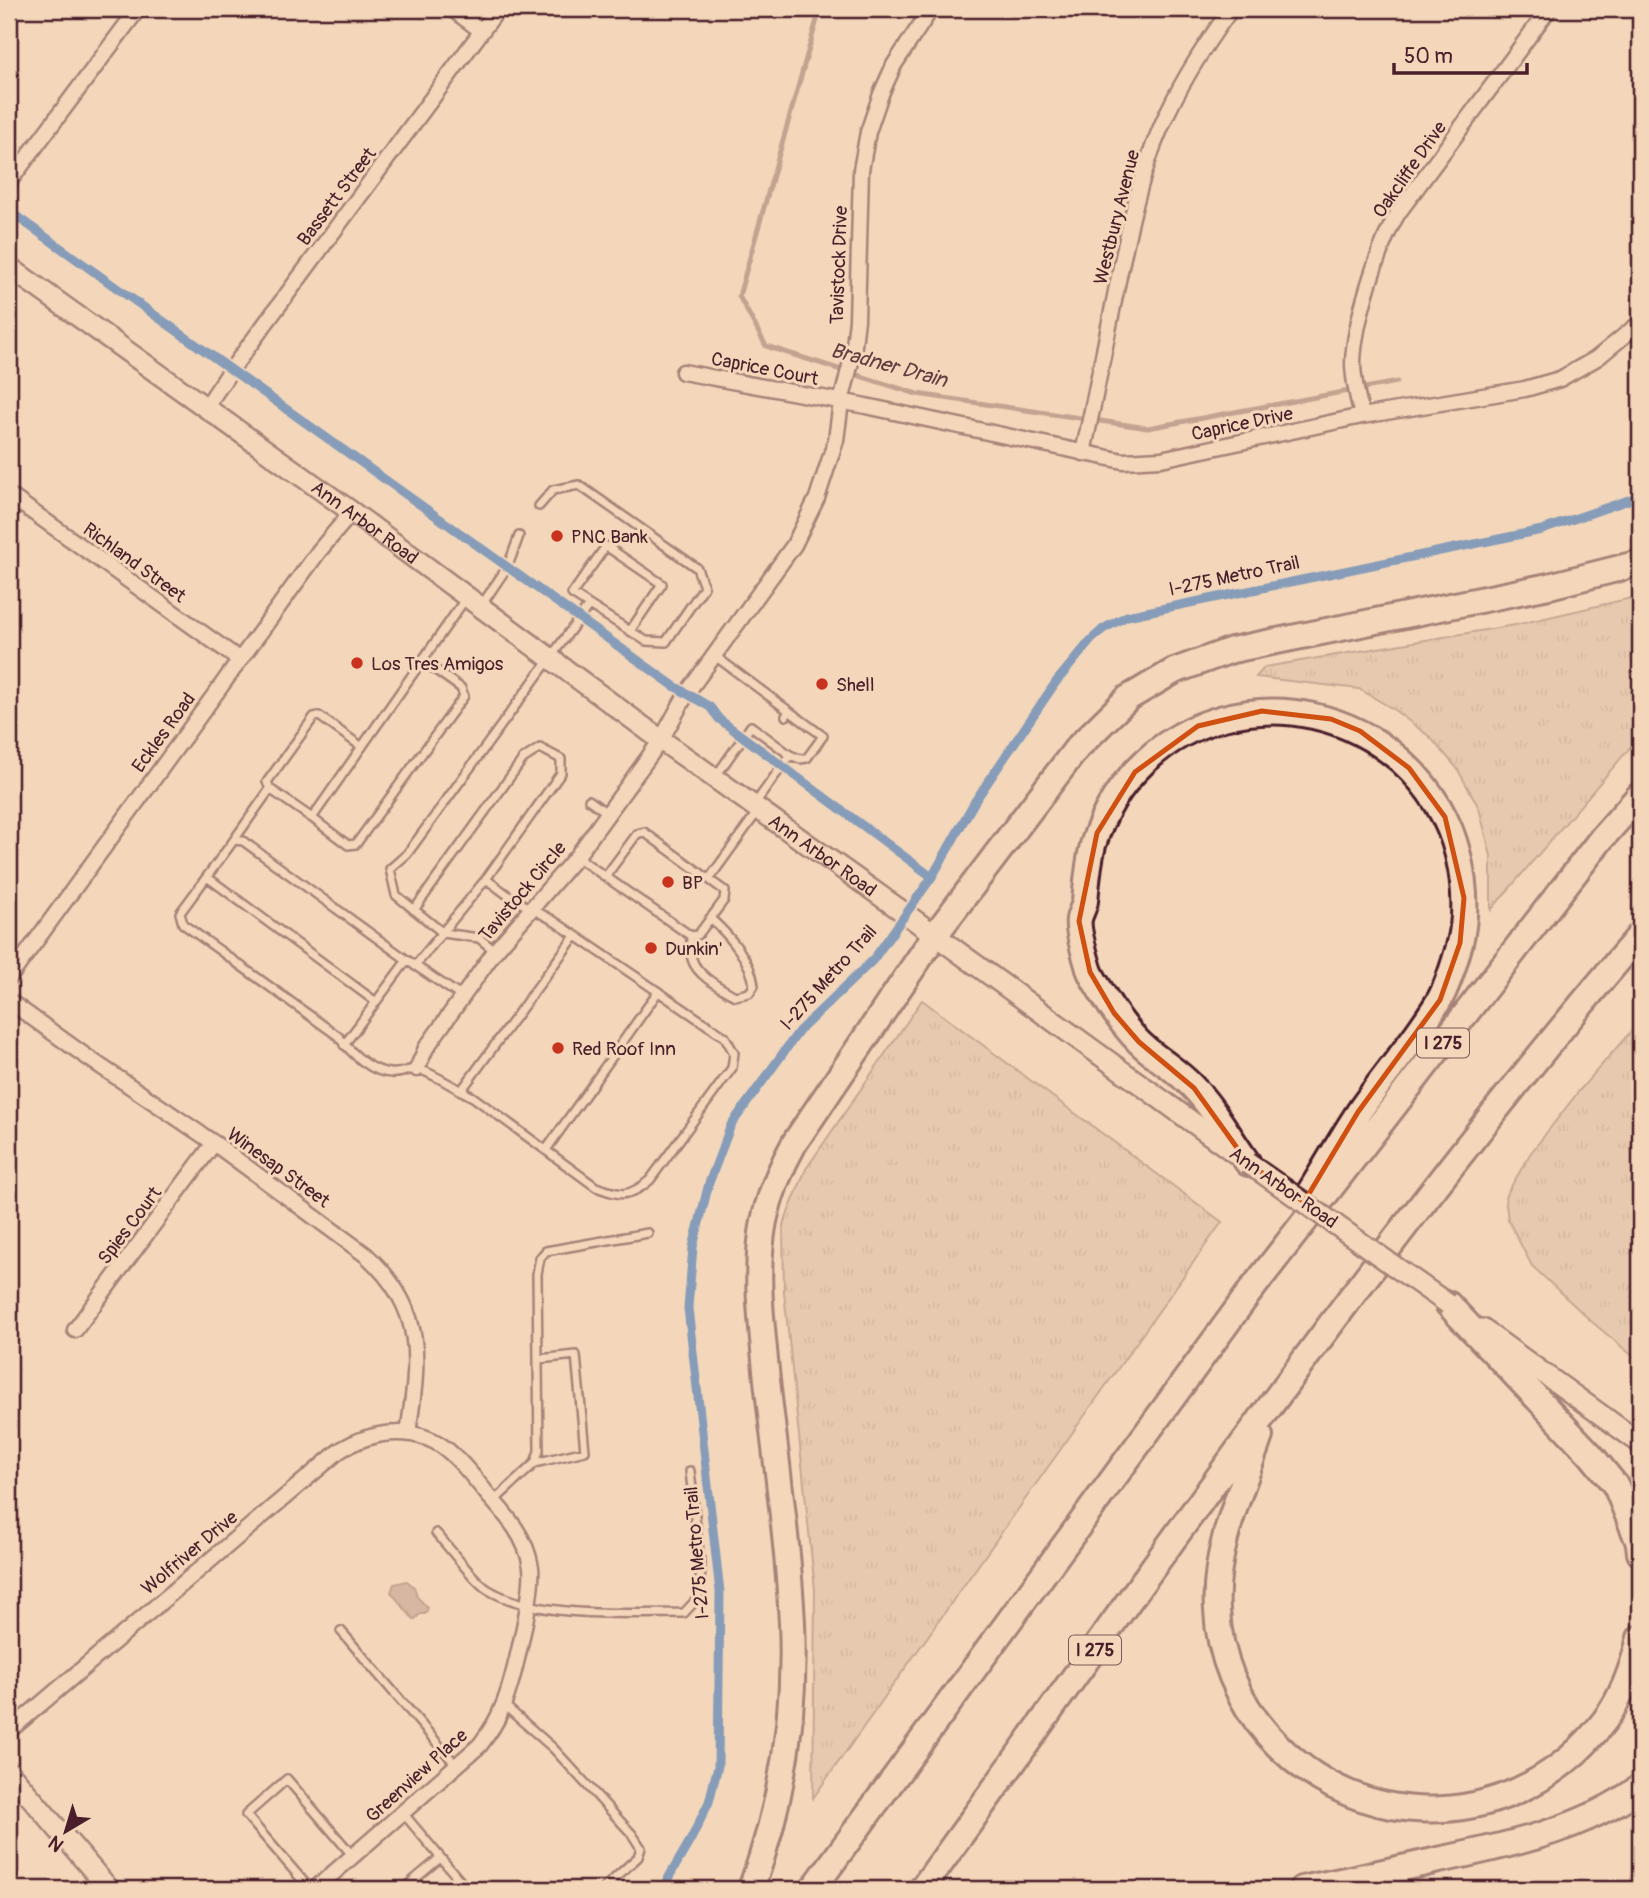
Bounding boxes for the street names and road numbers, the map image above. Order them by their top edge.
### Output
street label: Oakcliffe Drive [1368,116,1452,223]
street label: Bassett Street [292,142,382,251]
street label: Westbury Avenue [1089,147,1145,287]
street label: Tavistock Drive [825,205,853,325]
street label: Caprice Court [709,347,821,391]
street label: Caprice Drive [1189,401,1296,446]
street label: Ann Arbor Road [306,476,423,570]
street label: Richland Street [78,517,191,608]
street label: I-275 Metro Trail [1166,550,1302,602]
street label: Eckles Road [127,688,201,777]
street label: Ann Arbor Road [764,809,881,902]
street label: Tavistock Circle [474,836,572,947]
street label: I-275 Metro Trail [775,920,882,1035]
road number: I 275 [1417,1028,1469,1058]
street label: Winesap Street [222,1122,335,1213]
street label: Ann Arbor Road [1225,1142,1342,1234]
street label: Spies Court [93,1182,167,1269]
street label: I-275 Metro Trail [679,1485,715,1620]
street label: Wolfriver Drive [136,1505,243,1600]
road number: I 275 [1069,1636,1121,1665]
street label: Greenview Place [361,1723,473,1828]

